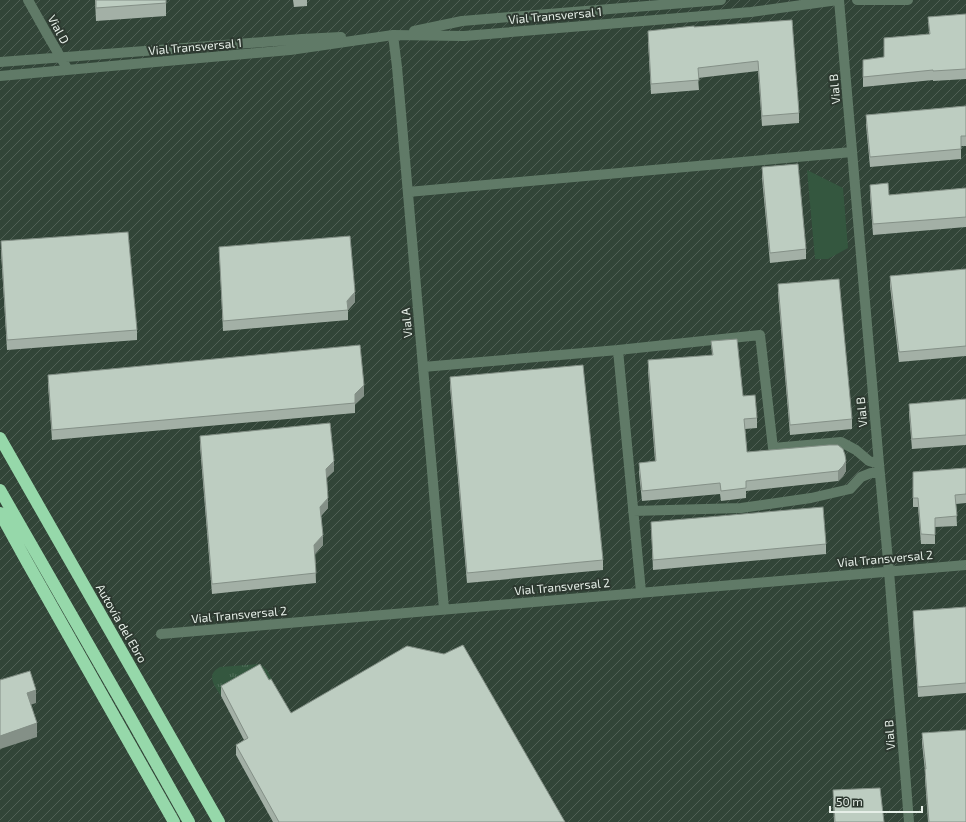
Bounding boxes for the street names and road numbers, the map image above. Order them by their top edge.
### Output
street label: Vial Transversal 1 [508,4,602,26]
street label: Vial D [45,12,73,46]
street label: Vial Transversal 1 [148,35,242,57]
street label: Vial B [826,73,842,105]
street label: Vial A [398,307,414,339]
street label: Vial B [853,396,869,428]
street label: Vial Transversal 2 [837,547,934,569]
street label: Vial Transversal 2 [514,575,611,597]
street label: Autovía del Ebro [94,581,150,665]
street label: Vial Transversal 2 [191,603,288,625]
street label: Vial B [881,719,897,751]

